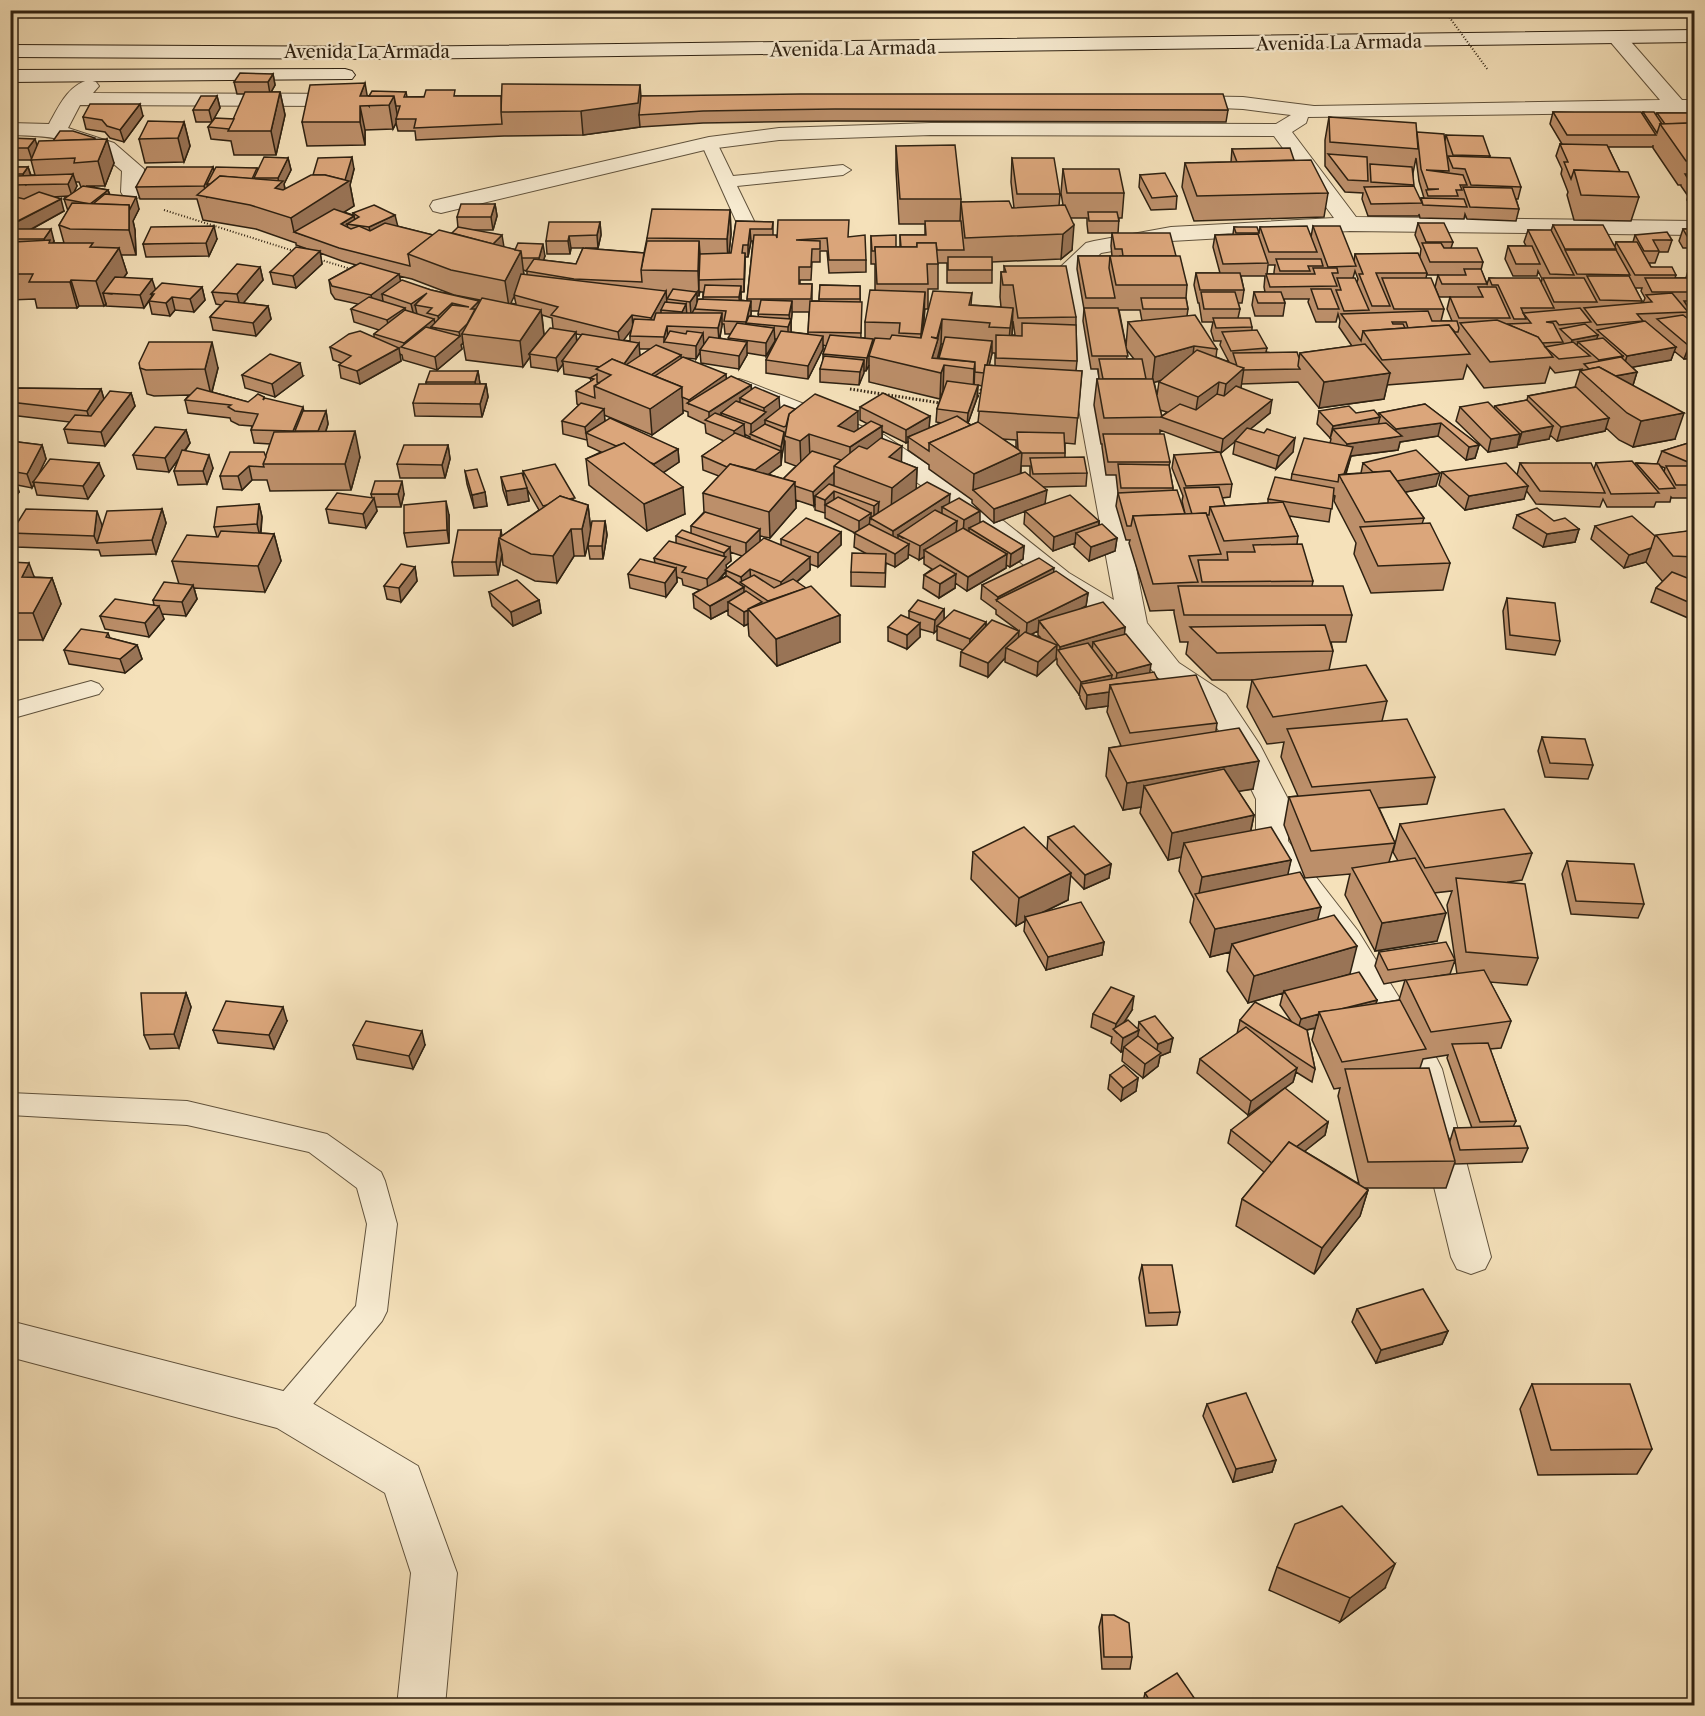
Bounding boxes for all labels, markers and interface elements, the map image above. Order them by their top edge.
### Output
street label: Avenida La Armada [1255,31,1423,55]
street label: Avenida La Armada [769,37,937,61]
street label: Avenida La Armada [283,41,451,63]

